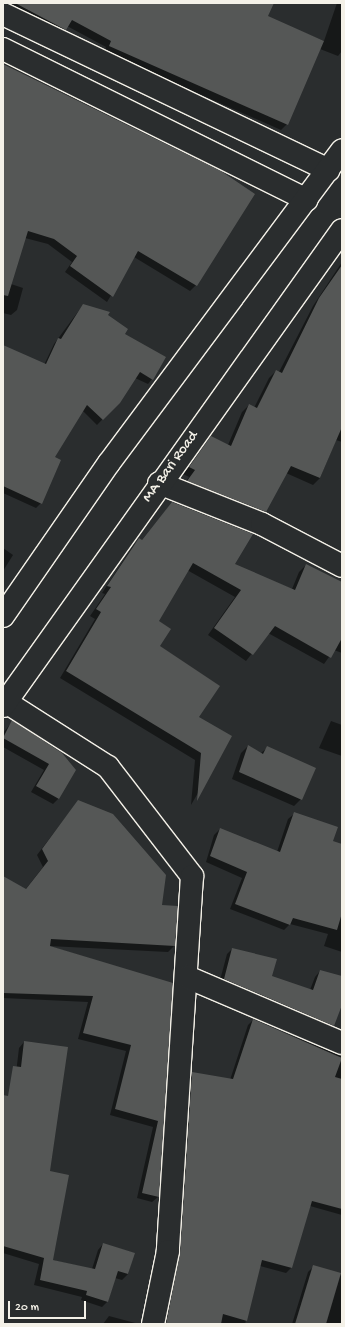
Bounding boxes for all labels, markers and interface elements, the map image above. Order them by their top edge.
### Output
street label: MA Bari Road [139,428,203,506]
scale bar [10,1293,88,1319]
text: 20 m [15,1301,39,1315]

